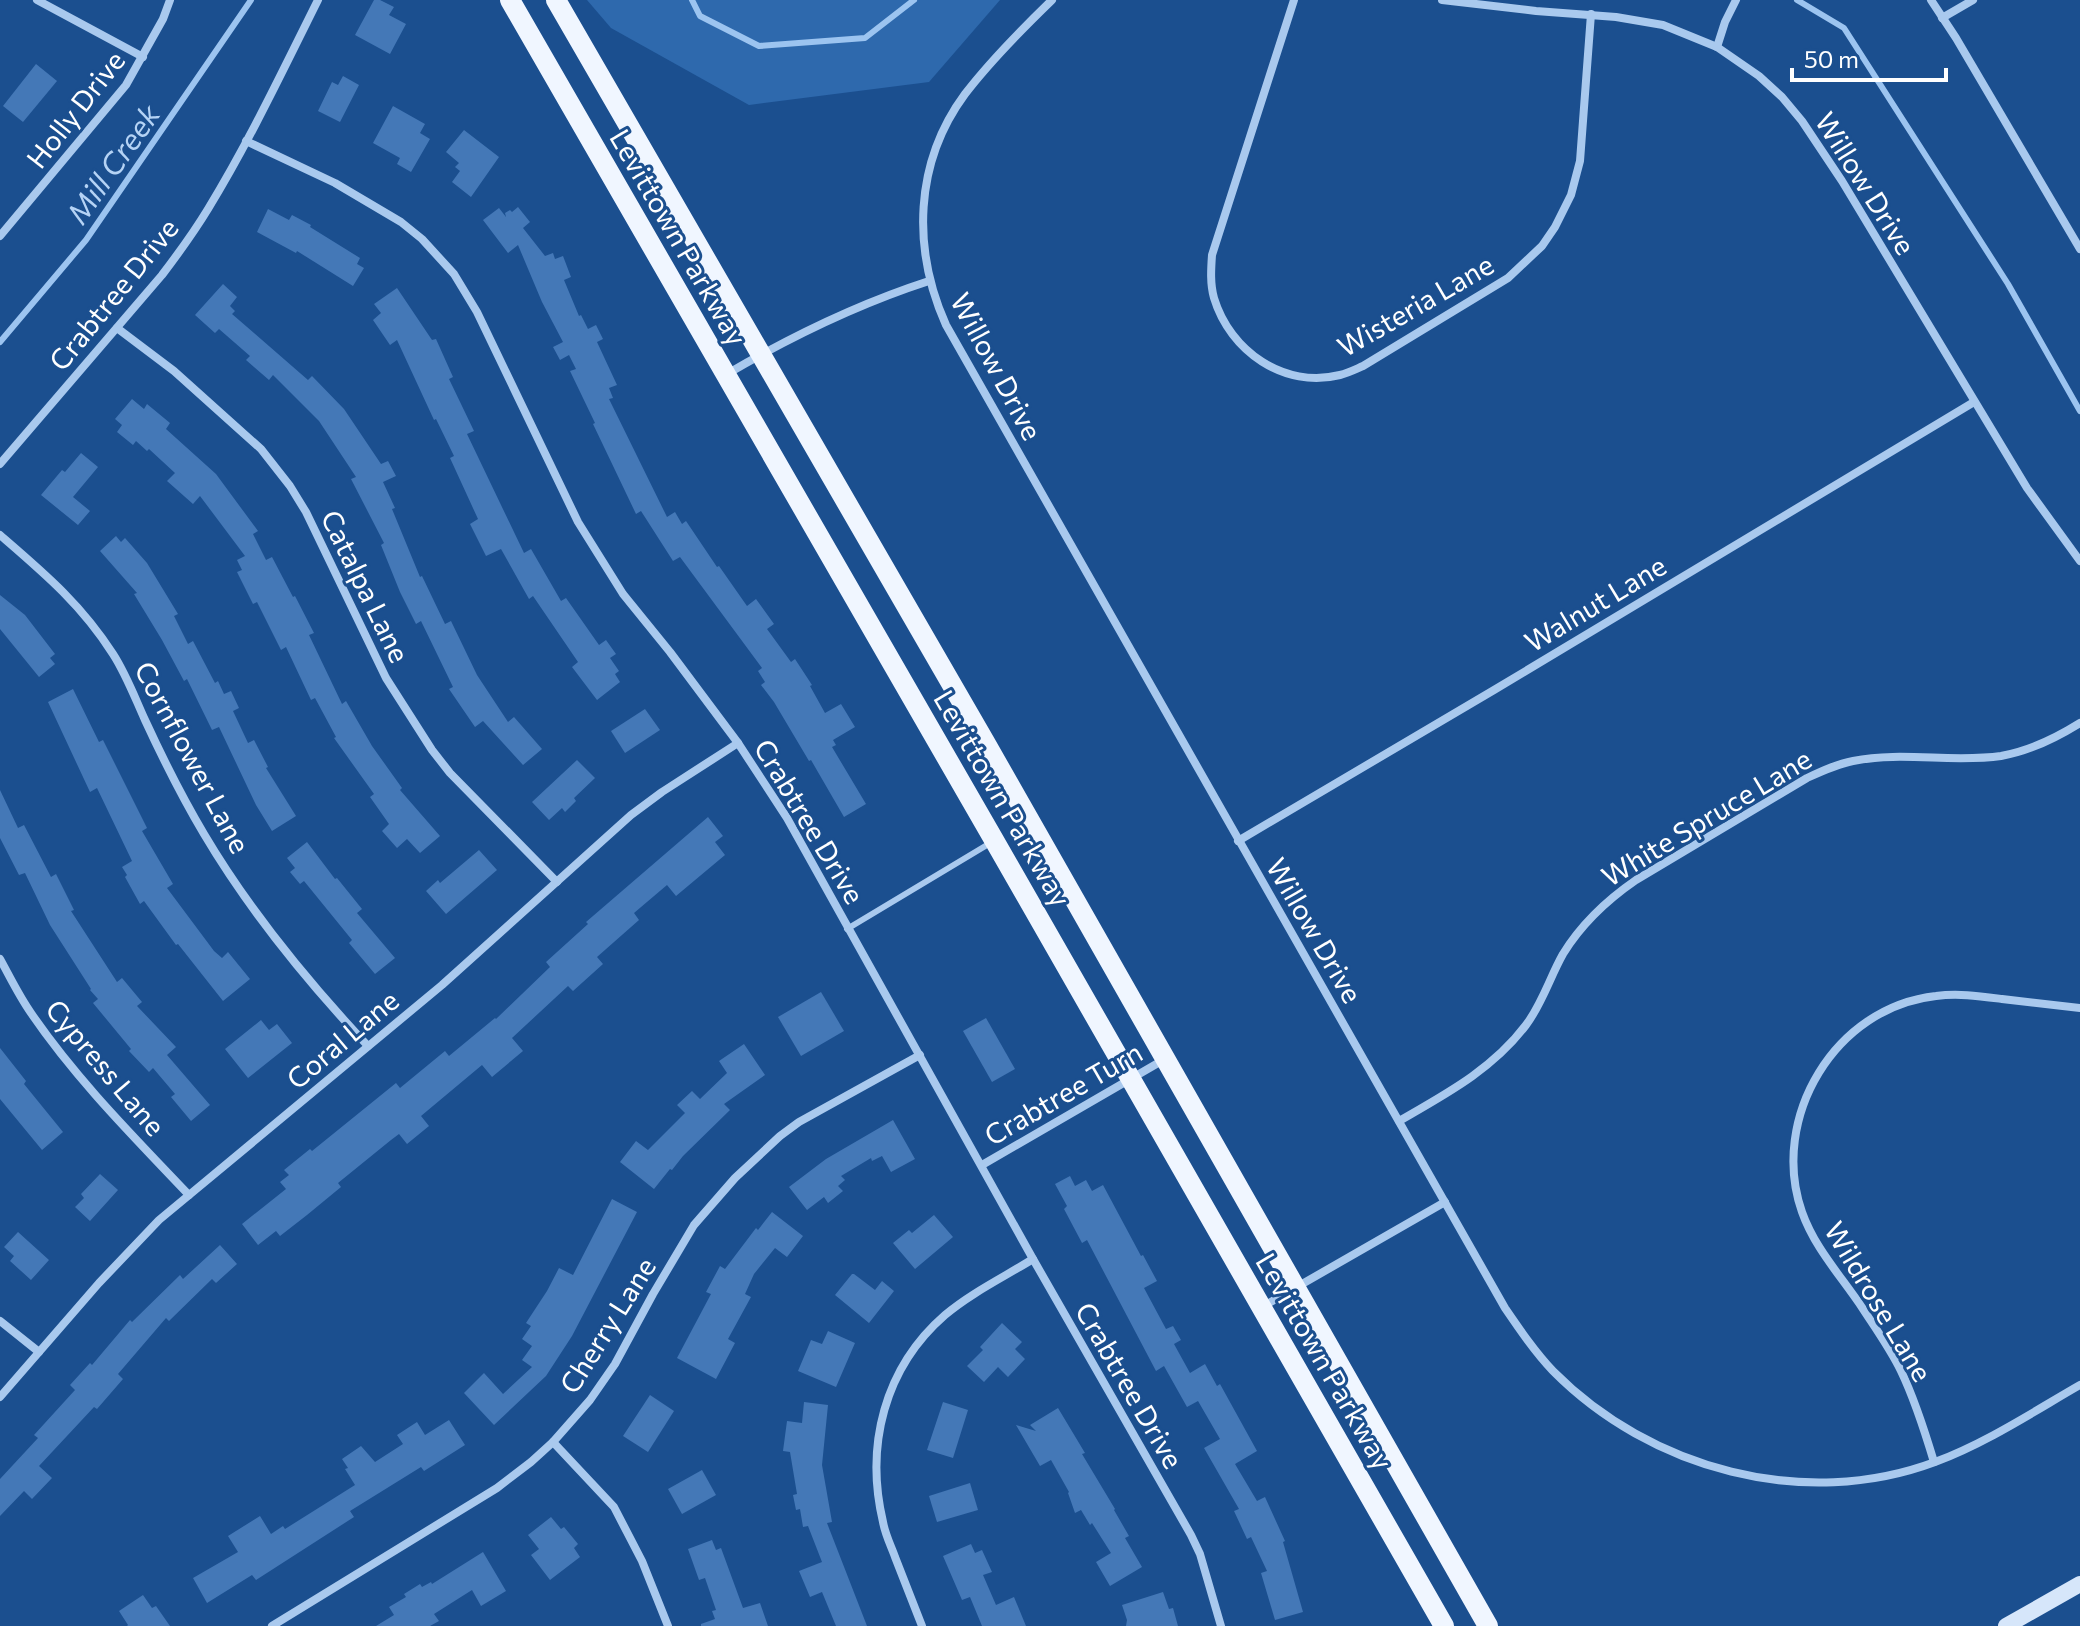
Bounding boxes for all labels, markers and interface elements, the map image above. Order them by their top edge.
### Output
scale bar [1792,32,1946,82]
street label: Holly Drive [19,44,131,174]
text: 50 m [1804,44,1859,73]
water label: Mill Creek [57,96,167,230]
street label: Willow Drive [1809,105,1923,261]
street label: Levittown Parkway [603,123,755,351]
street label: Crabtree Drive [41,211,185,377]
street label: Wisteria Lane [1331,247,1499,363]
street label: Willow Drive [944,287,1050,445]
street label: Catalpa Lane [315,504,417,668]
street label: Walnut Lane [1518,548,1672,658]
street label: Cornflower Lane [128,655,258,859]
street label: Levittown Parkway [927,684,1079,912]
street label: Crabtree Drive [748,733,872,909]
street label: White Spruce Lane [1595,741,1817,893]
street label: Willow Drive [1260,852,1370,1008]
street label: Coral Lane [279,982,405,1096]
street label: Cypress Lane [39,992,173,1142]
street label: Crabtree Turn [978,1034,1148,1152]
street label: Wildrose Lane [1818,1215,1940,1387]
street label: Levittown Parkway [1249,1247,1401,1475]
street label: Cherry Lane [552,1251,662,1399]
street label: Crabtree Drive [1069,1296,1191,1474]

